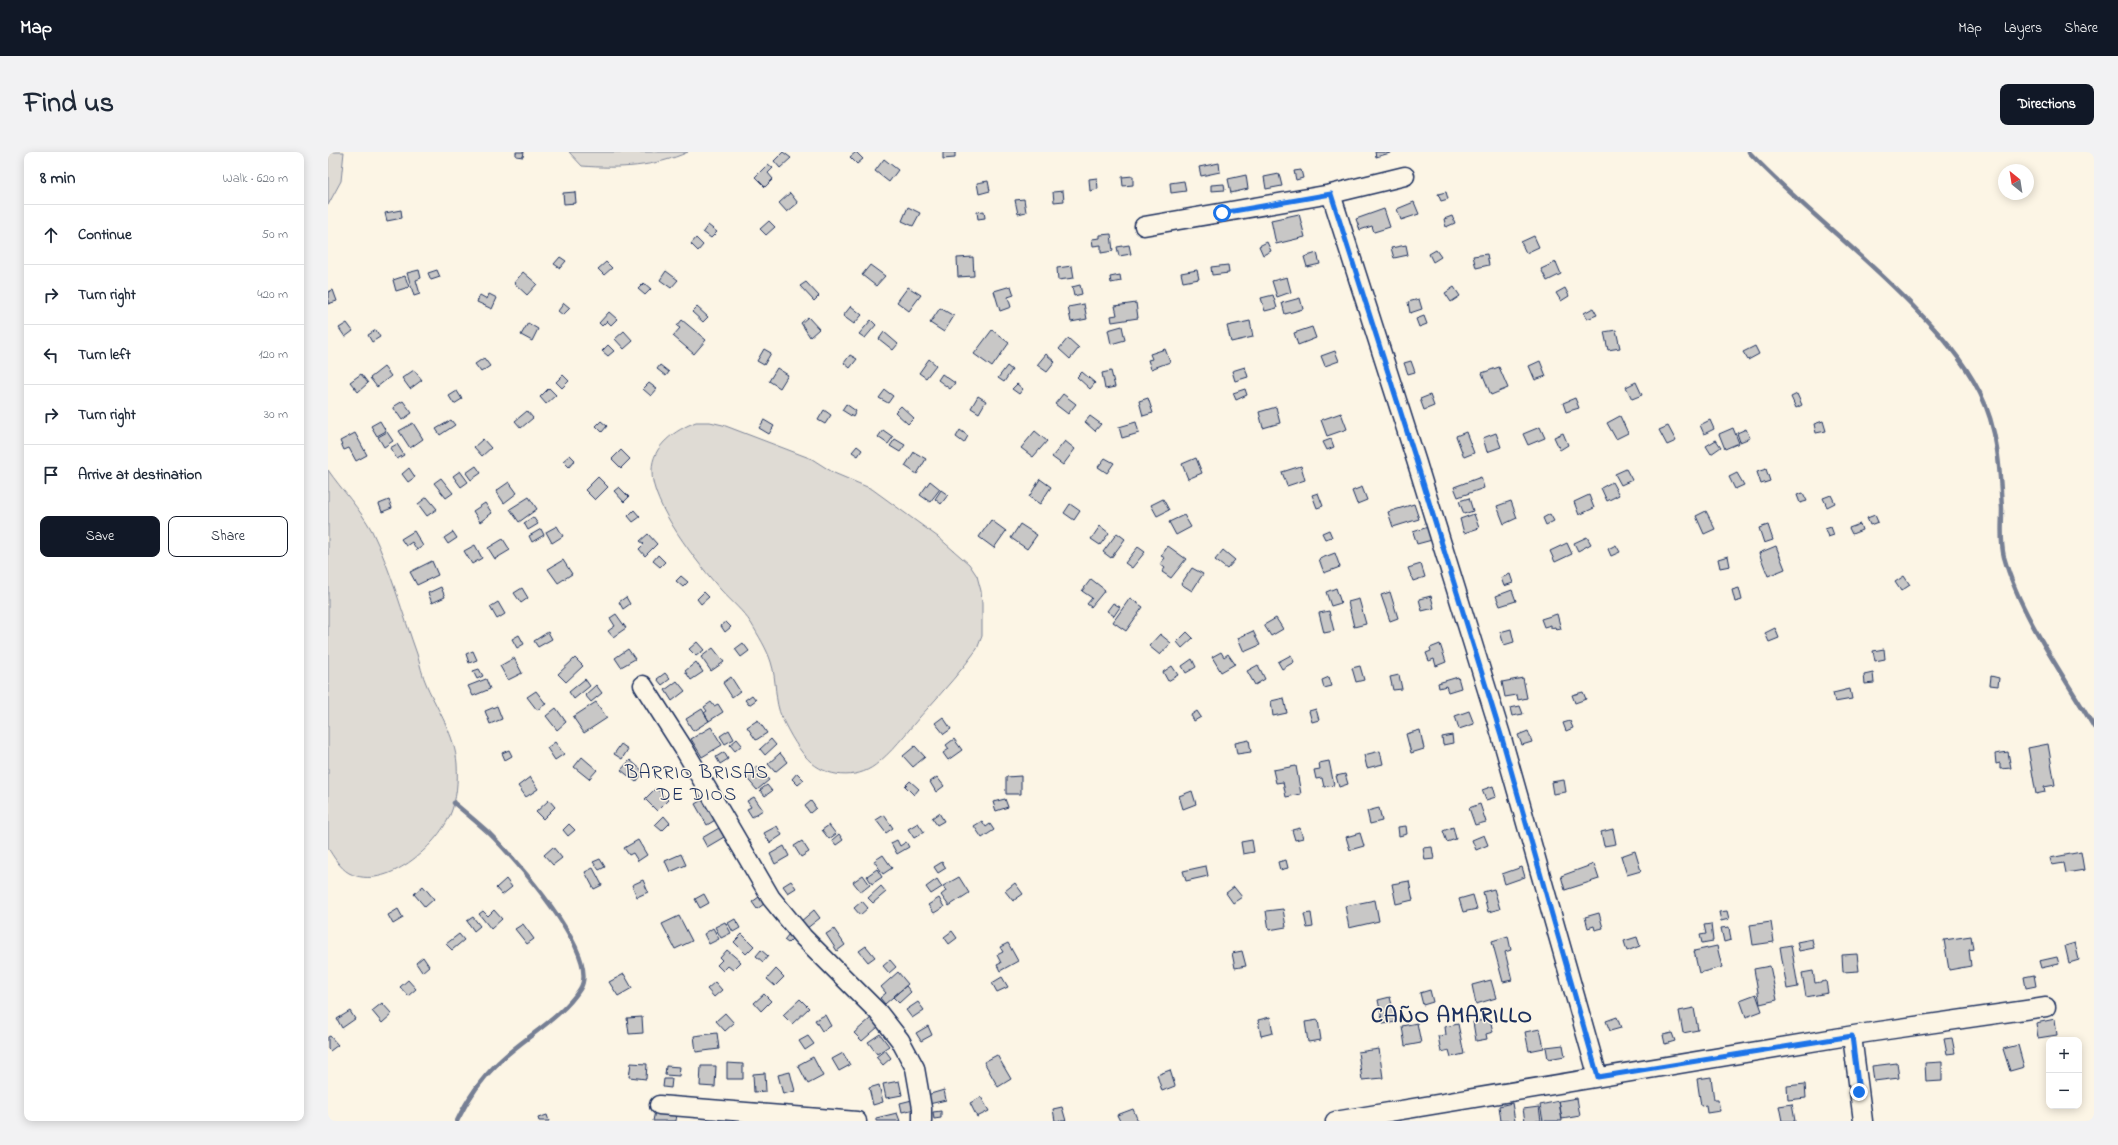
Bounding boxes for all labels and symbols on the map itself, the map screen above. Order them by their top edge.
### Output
north arrow [1998,164,2034,200]
route start [1213,204,1231,222]
district label: BARRIO BRISAS DE DIOS [624,760,769,809]
district label: CAÑO AMARILLO [1371,1001,1533,1033]
route end [1850,1083,1868,1101]

